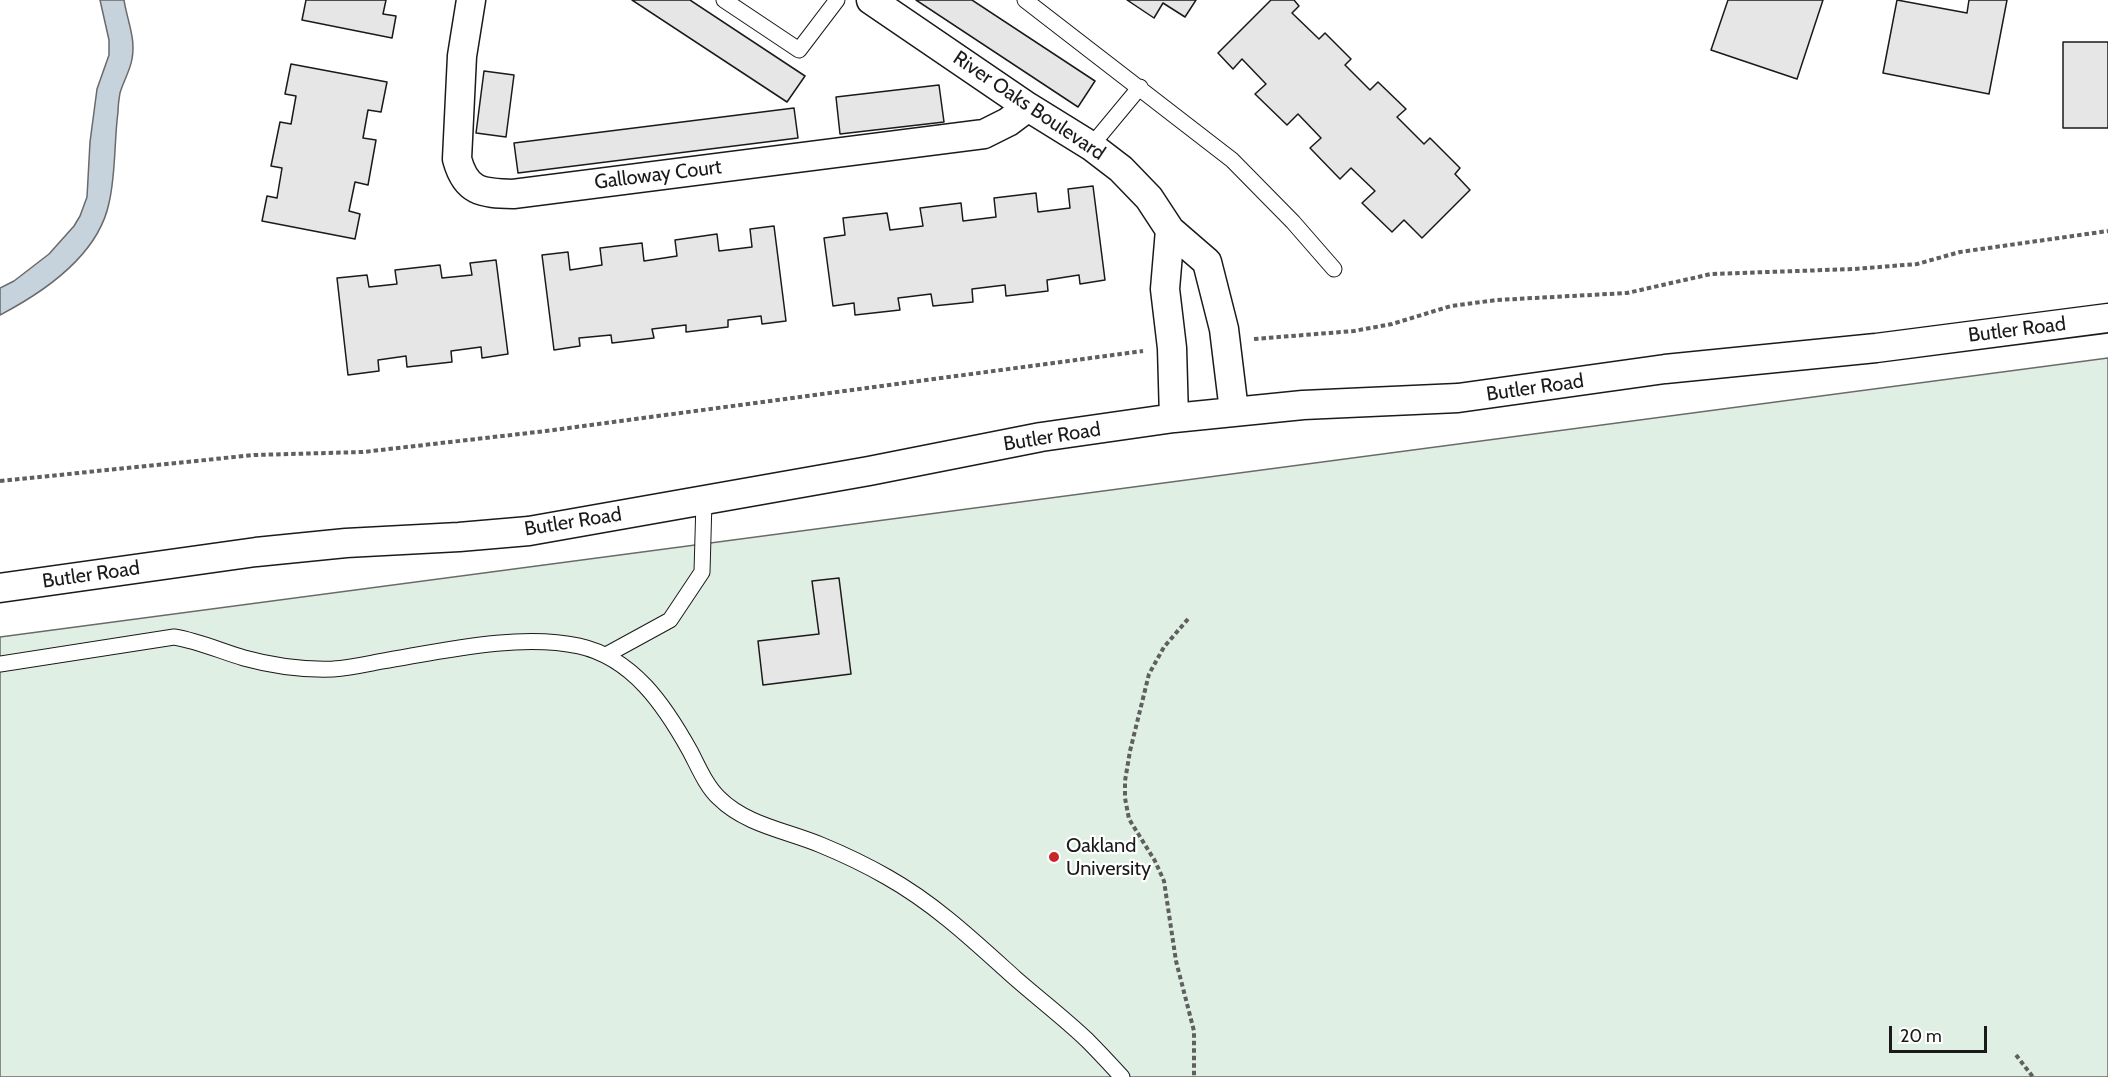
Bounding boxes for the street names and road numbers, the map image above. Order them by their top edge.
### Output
street label: River Oaks Boulevard [948,46,1110,166]
street label: Galloway Court [593,155,723,195]
street label: Butler Road [1967,312,2067,348]
street label: Butler Road [1485,369,1585,407]
street label: Butler Road [1002,417,1102,457]
street label: Butler Road [523,502,623,542]
street label: Butler Road [41,556,141,594]

